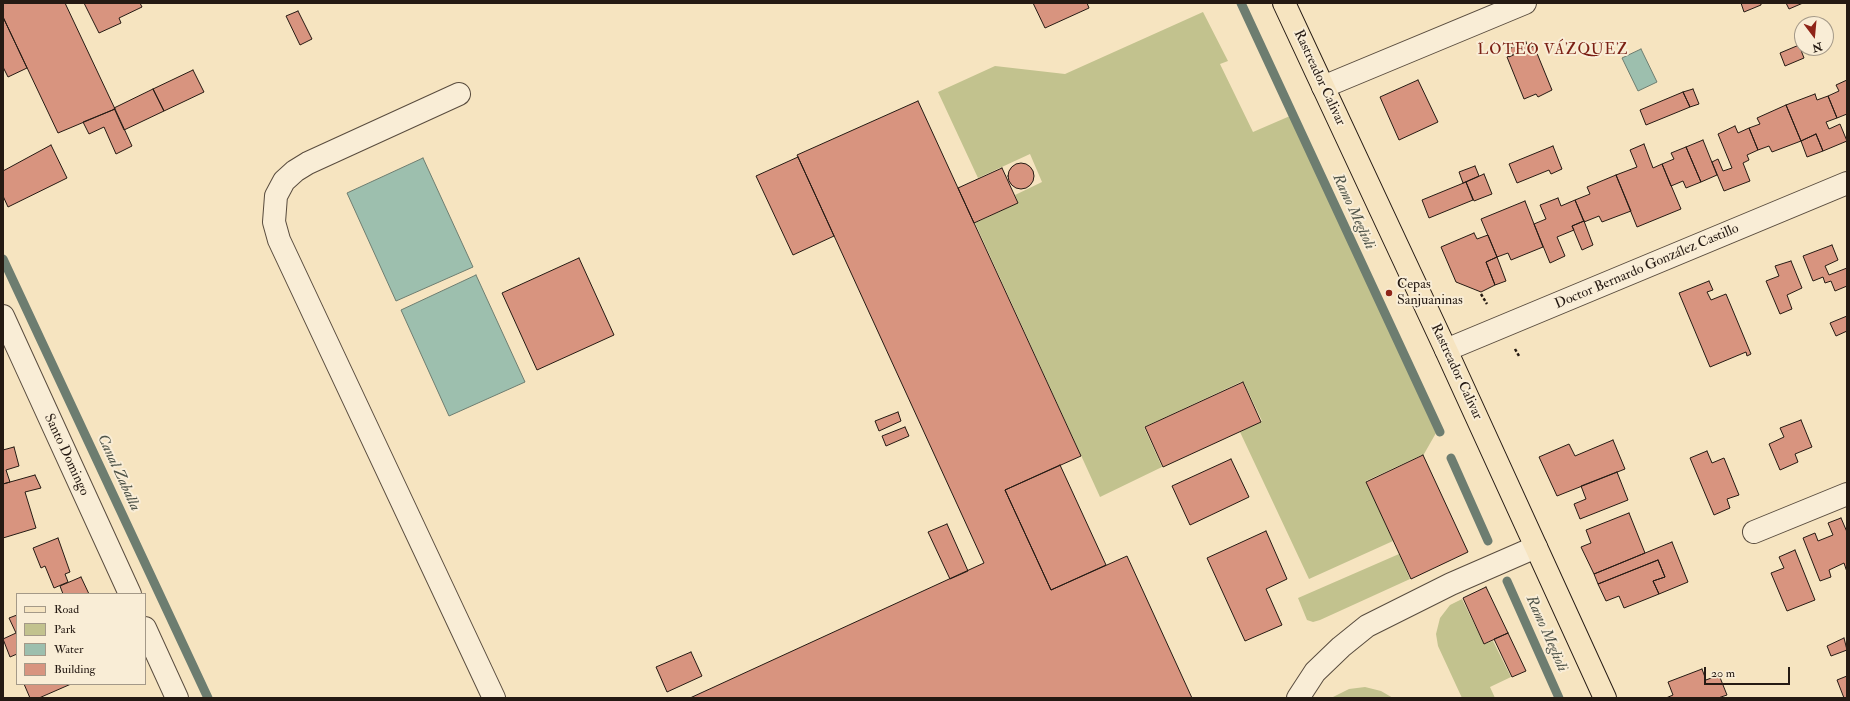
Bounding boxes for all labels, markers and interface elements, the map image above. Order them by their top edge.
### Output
north arrow [1794,16,1834,56]
street label: Rastreador Calivar [1289,27,1349,129]
text: N [1811,39,1824,55]
district label: LOTEO VÁZQUEZ [1477,42,1629,60]
water label: Ramo Meglioli [1328,171,1378,253]
street label: Doctor Bernardo González Castillo [1552,221,1742,313]
place label: Cepas Sanjuaninas [1397,277,1463,310]
marker: Cepas Sanjuaninas [1384,288,1394,298]
street label: Rastreador Calivar [1426,321,1486,423]
street label: Santo Domingo [40,411,92,499]
water label: Canal Zaballa [92,432,144,514]
legend [16,593,146,685]
water label: Ramo Meglioli [1521,593,1571,675]
text: Road [54,602,79,617]
text: Park [54,622,76,637]
text: Water [54,642,83,657]
scale bar [1706,659,1792,685]
text: Building [54,662,95,677]
text: 20 m [1711,666,1735,681]

